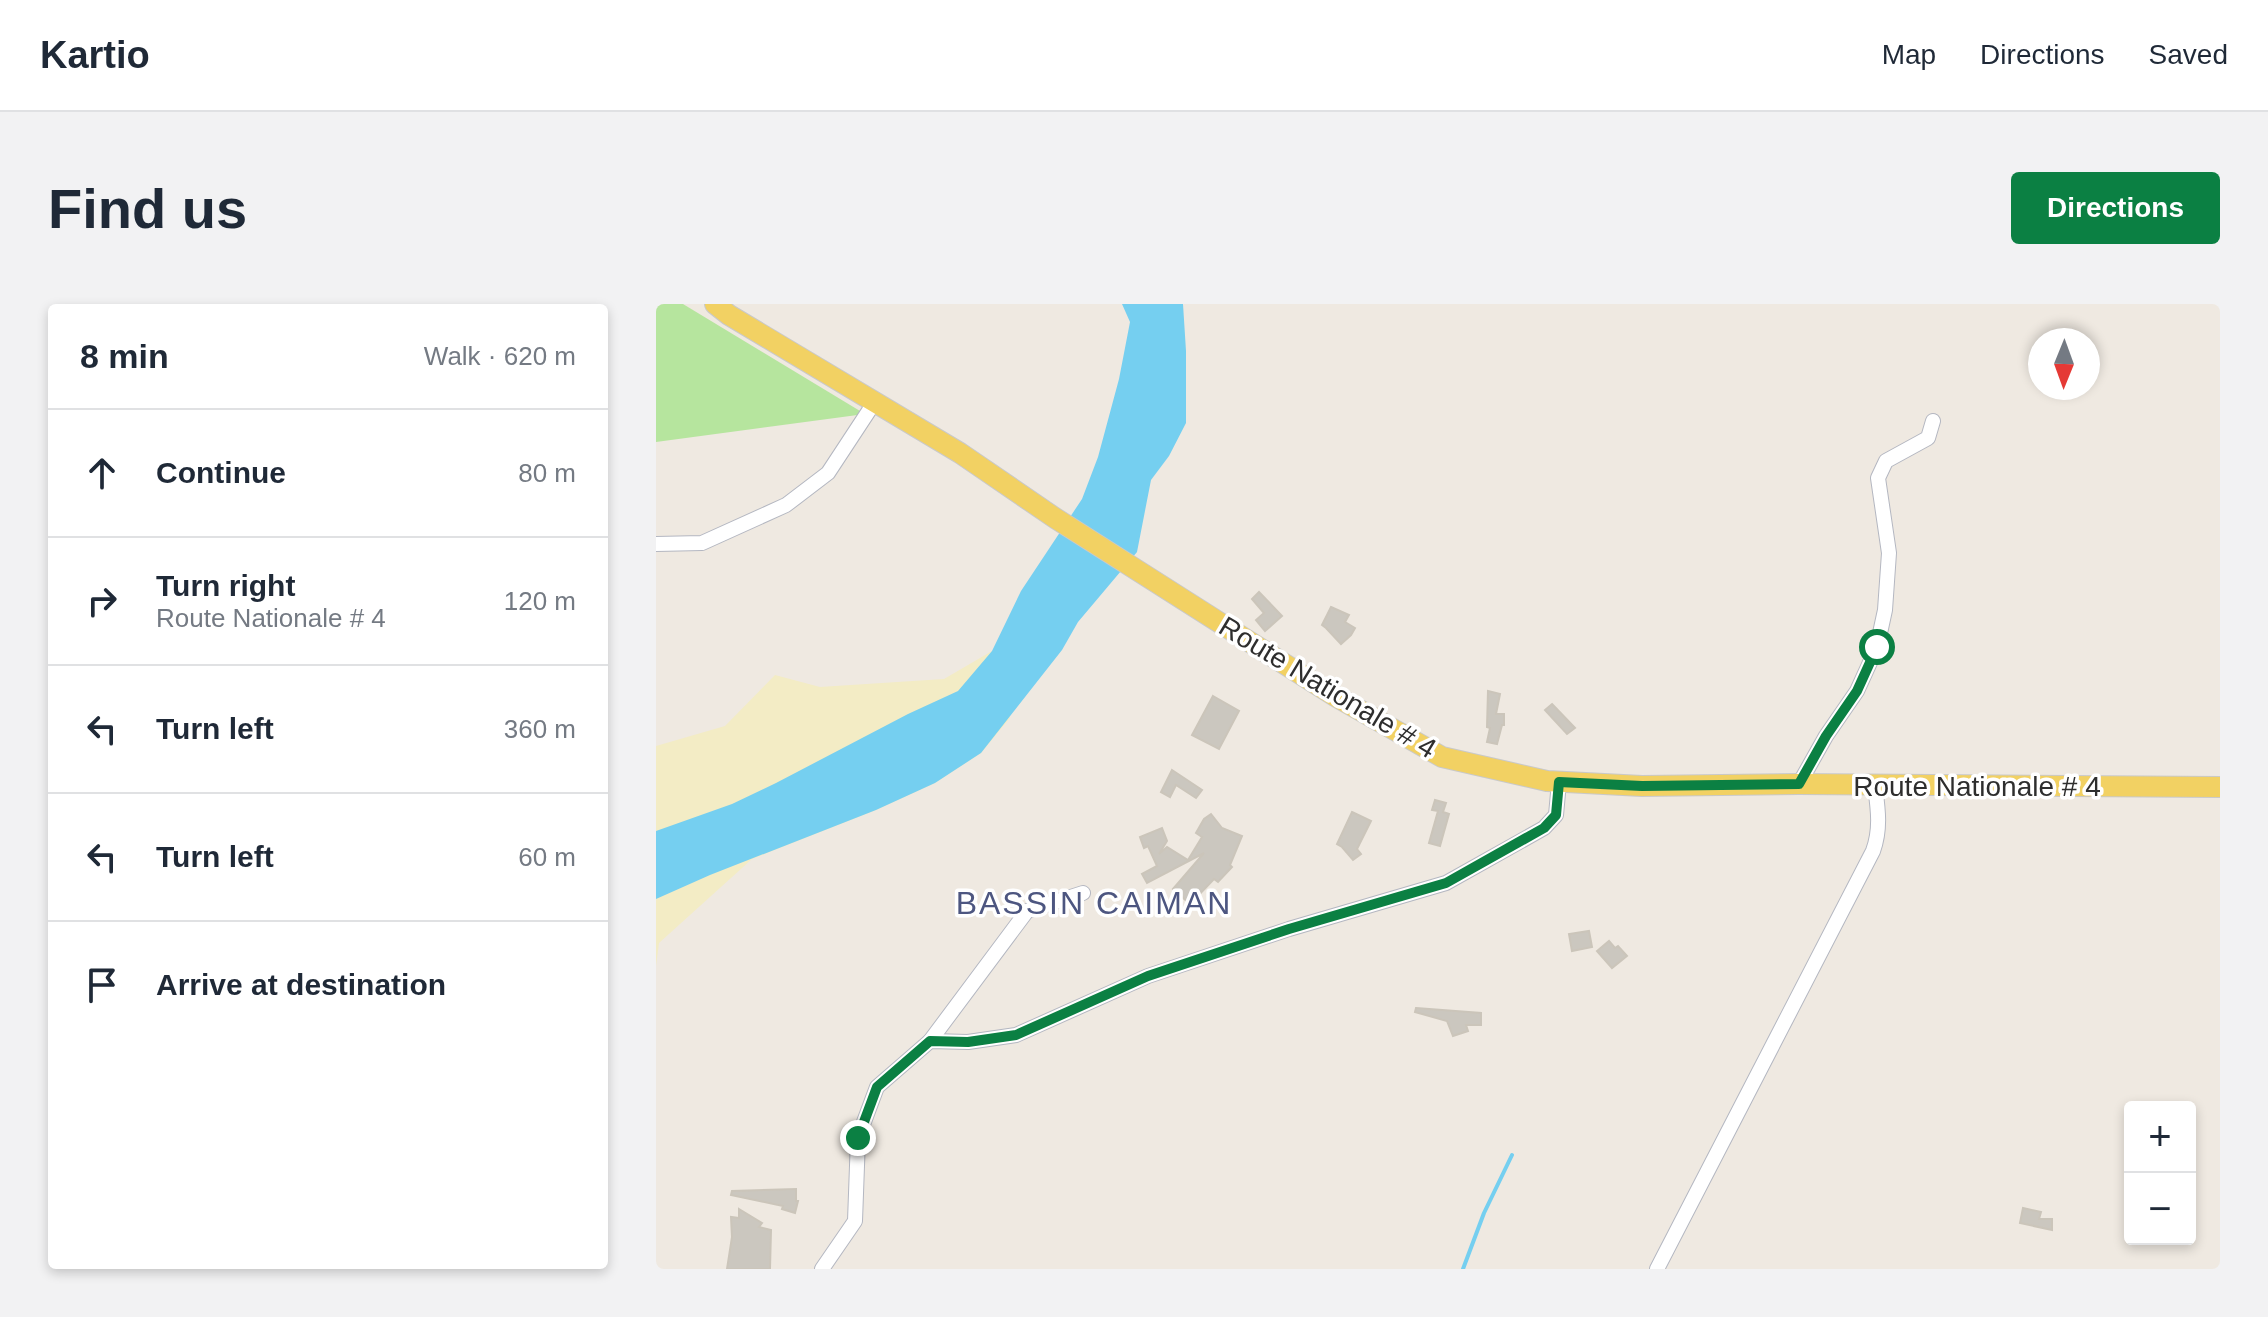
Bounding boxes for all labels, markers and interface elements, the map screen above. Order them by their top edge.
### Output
text: Kartio [40,34,150,76]
text: Map [1882,39,1936,70]
text: Directions [1980,39,2105,70]
text: Saved [2149,39,2228,70]
button: Directions [2011,172,2220,244]
text: Find us [48,177,247,240]
north arrow [2028,328,2100,400]
text: 8 min [80,337,169,375]
text: Walk · 620 m [424,341,576,371]
icon: ahead [80,451,124,495]
text: Continue [156,456,286,489]
text: 80 m [518,458,576,488]
text: Turn right [156,569,295,602]
icon: right [80,579,124,623]
text: 120 m [504,586,576,616]
text: Route Nationale # 4 [156,603,386,633]
street label: Route Nationale # 4 [1214,610,1442,764]
route start [1859,629,1895,665]
icon: left [80,707,124,751]
text: Turn left [156,712,274,745]
text: 360 m [504,714,576,744]
street label: Route Nationale # 4 [1853,771,2101,802]
icon: left [80,835,124,879]
text: Turn left [156,840,274,873]
text: 60 m [518,842,576,872]
district label: BASSIN CAIMAN [956,885,1232,921]
icon: arrive [80,963,124,1007]
text: Arrive at destination [156,968,446,1001]
map controls [2124,1101,2196,1245]
button: + [2124,1101,2196,1173]
route end [840,1120,876,1156]
button: − [2124,1173,2196,1245]

